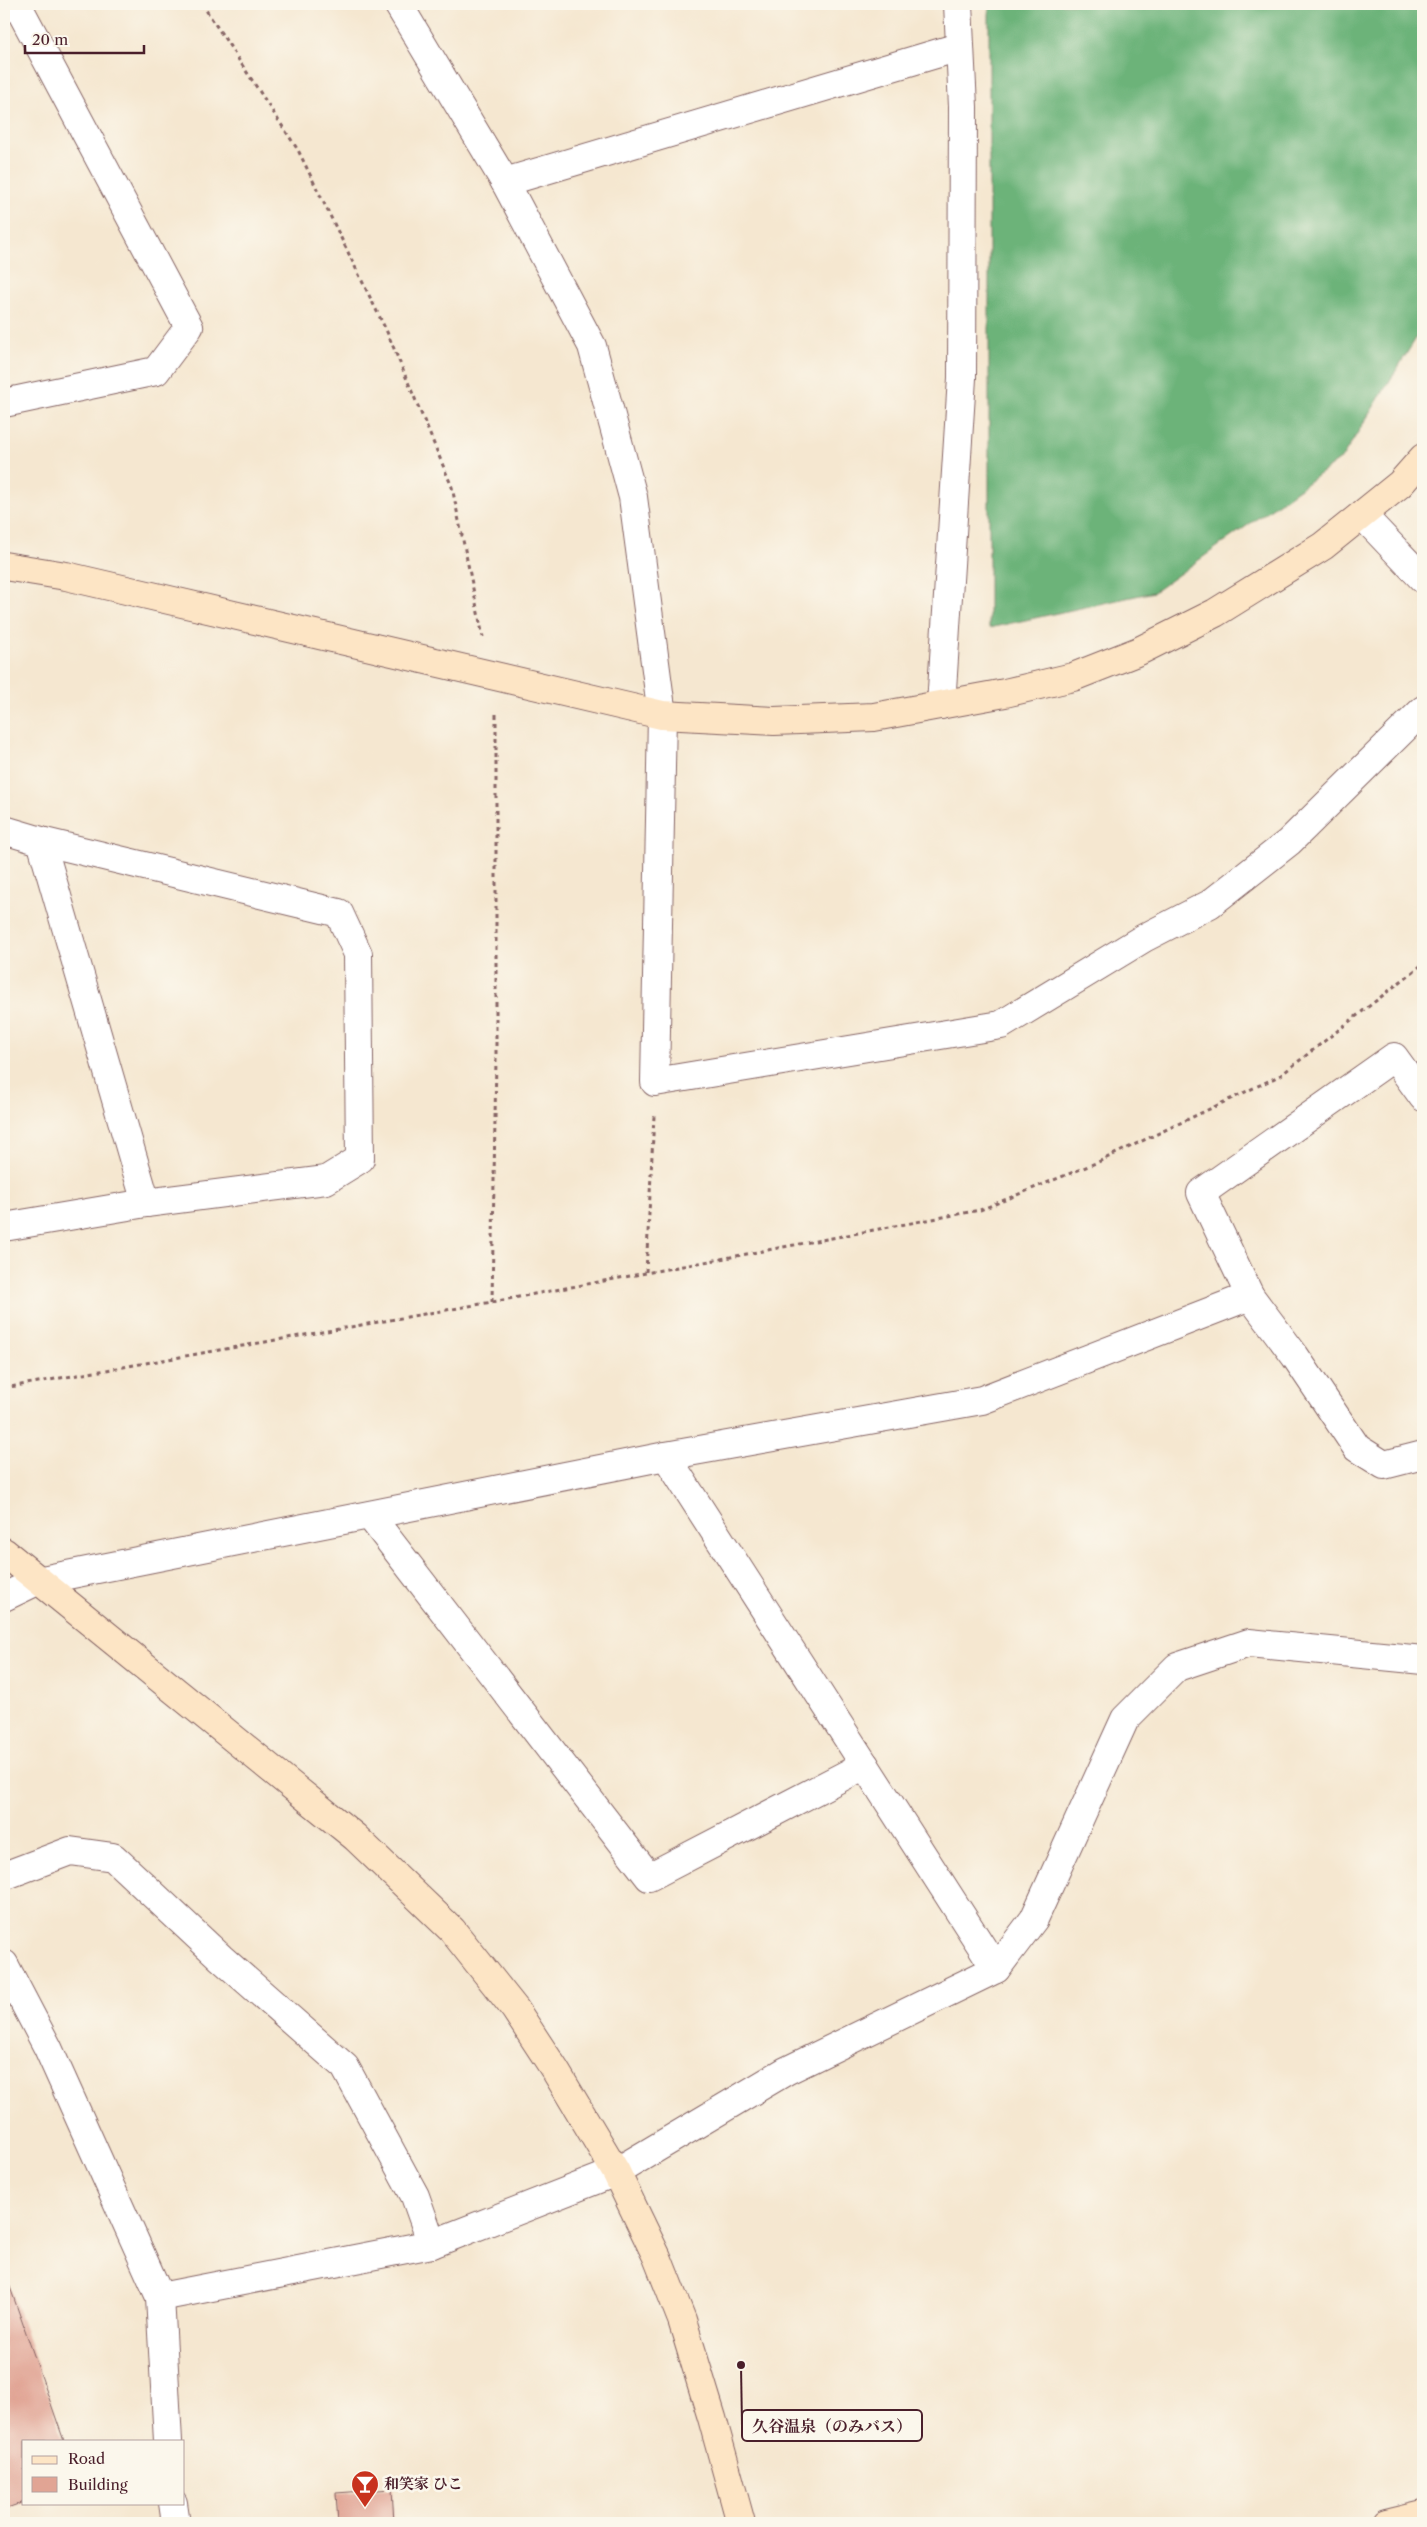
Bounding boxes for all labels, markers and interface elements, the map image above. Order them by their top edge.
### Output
scale bar [25,22,144,54]
text: 20 m [32,30,68,49]
callout: 久谷温泉（のみバス） [742,2410,922,2441]
text: 久谷温泉（のみバス） [752,2416,912,2436]
legend [22,2440,185,2504]
text: Road [68,2449,105,2468]
bar icon: 和笑家 ひこ [350,2469,380,2508]
place label: 和笑家 ひこ [384,2474,463,2493]
text: Building [68,2475,128,2494]

